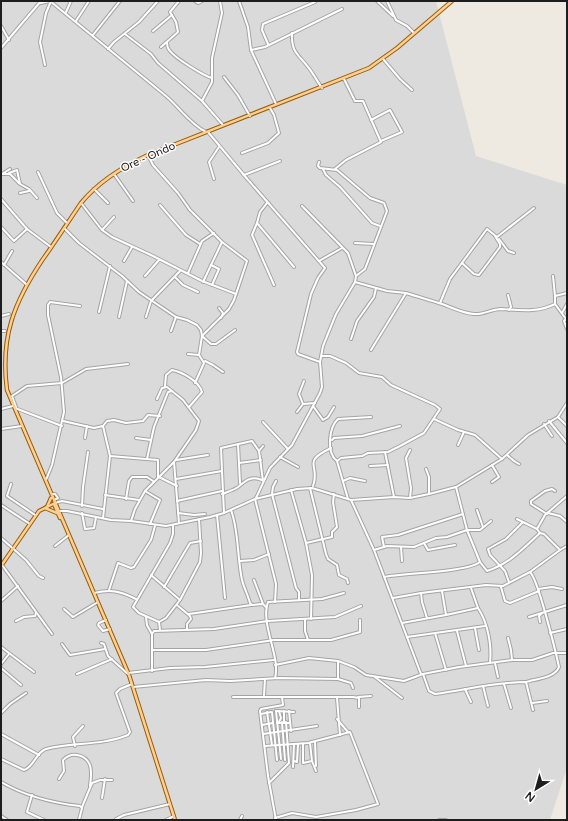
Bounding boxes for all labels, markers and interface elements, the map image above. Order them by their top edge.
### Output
street label: Ore - Ondo [119,139,178,175]
north arrow [516,769,556,809]
text: N [523,789,538,804]

